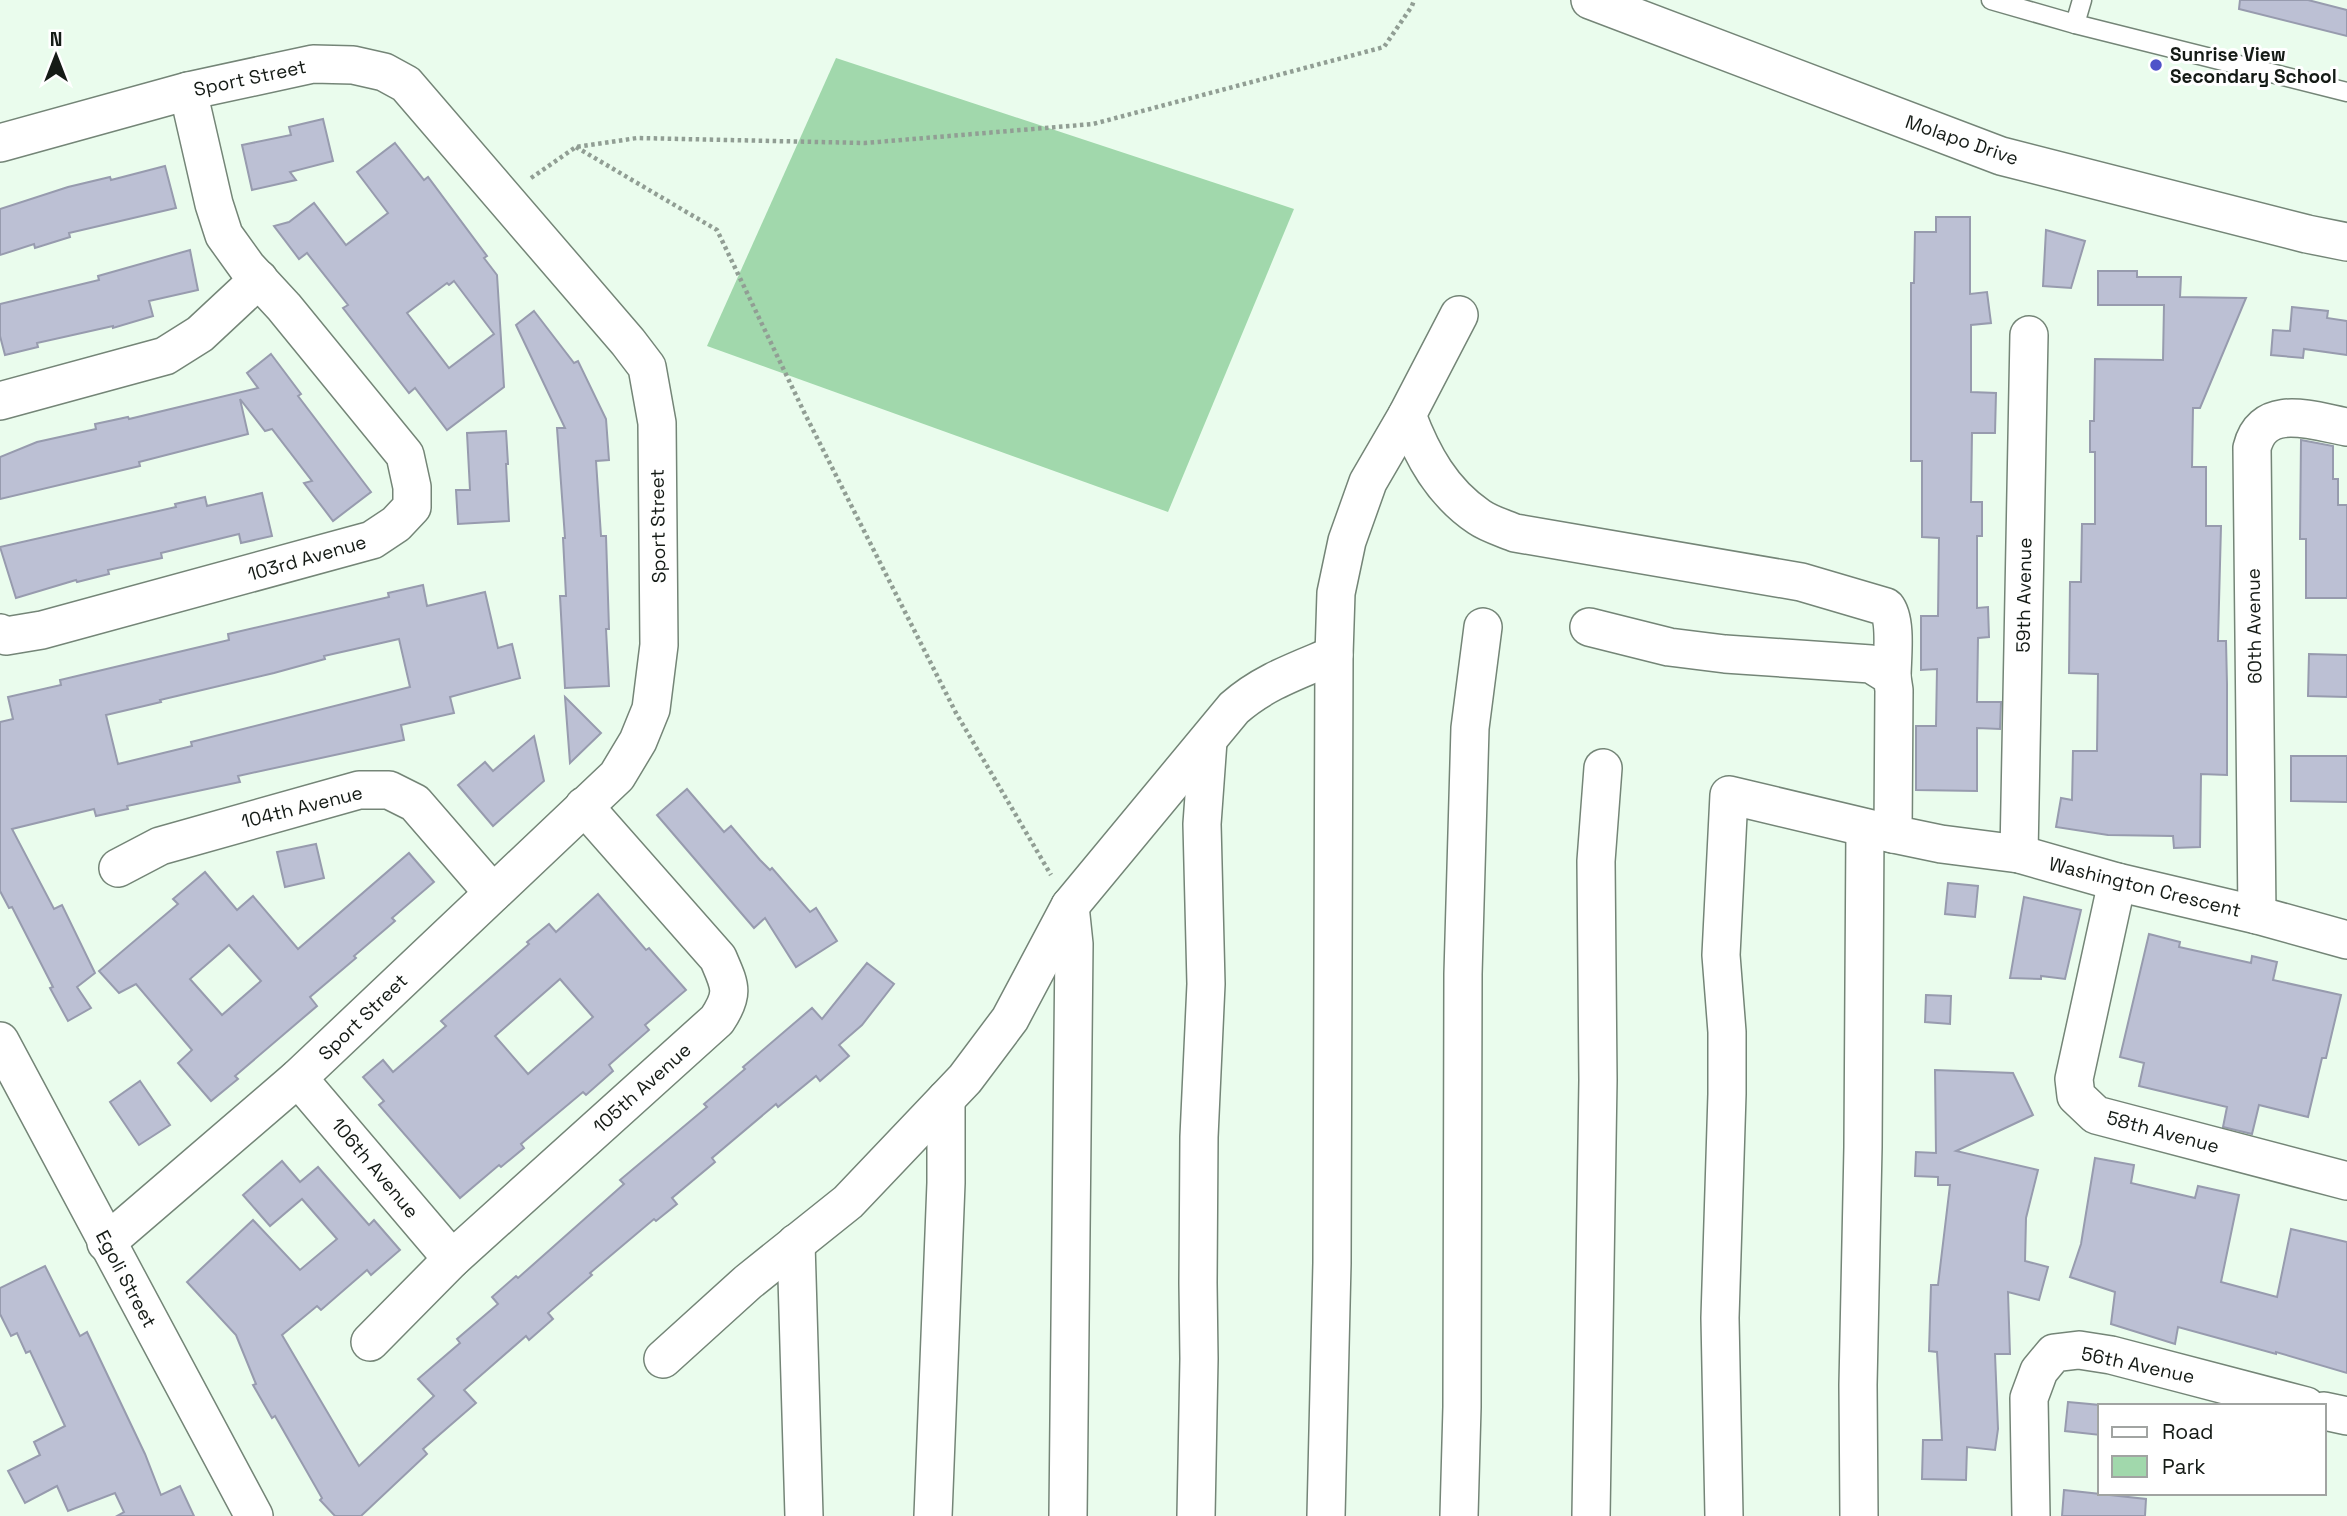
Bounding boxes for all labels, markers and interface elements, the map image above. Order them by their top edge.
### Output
north arrow [21,21,91,91]
text: N [50,27,62,52]
place label: Sunrise View Secondary School [2170,42,2337,89]
street label: Sport Street [191,54,309,102]
marker: Sunrise View Secondary School [2148,57,2164,73]
street label: Molapo Drive [1902,109,2022,171]
street label: Sport Street [645,469,671,583]
street label: 103rd Avenue [245,529,369,587]
street label: 59th Avenue [2010,537,2038,653]
street label: 60th Avenue [2240,568,2268,684]
street label: 104th Avenue [239,780,365,834]
street label: Washington Crescent [2046,851,2244,923]
street label: Sport Street [313,968,413,1066]
street label: 105th Avenue [588,1037,696,1139]
street label: 58th Avenue [2104,1105,2222,1159]
street label: 106th Avenue [326,1113,424,1223]
street label: Egoli Street [90,1226,162,1332]
street label: 56th Avenue [2079,1341,2197,1389]
legend [2098,1404,2326,1495]
text: Road [2162,1418,2214,1445]
text: Park [2162,1453,2206,1480]

